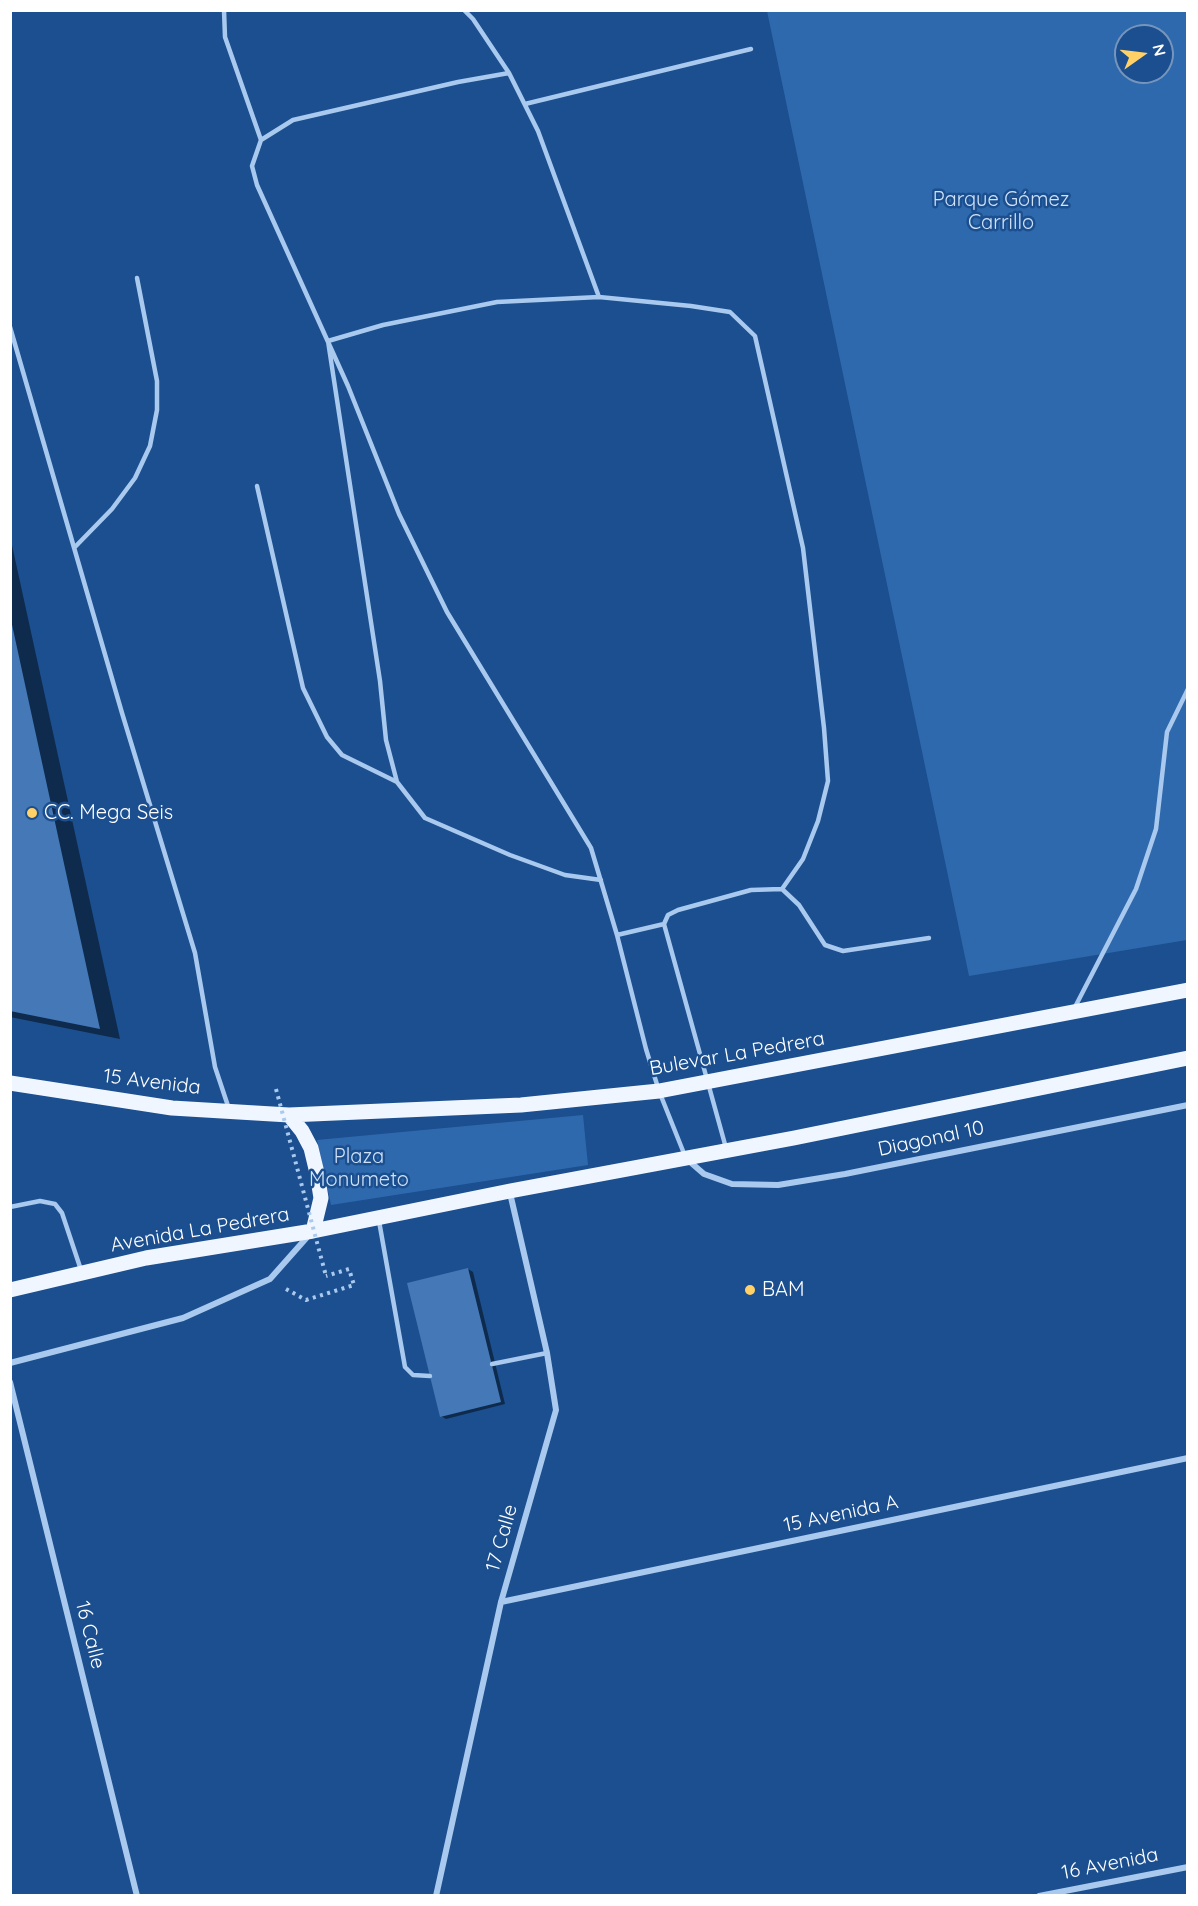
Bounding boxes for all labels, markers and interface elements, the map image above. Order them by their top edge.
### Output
north arrow [1114,24,1174,84]
text: N [1148,42,1171,58]
park label: Parque Gómez Carrillo [933,188,1069,235]
place label: CC. Mega Seis [44,801,173,825]
marker: CC. Mega Seis [25,806,39,820]
street label: Bulevar La Pedrera [648,1027,826,1081]
street label: 15 Avenida [102,1064,202,1100]
street label: Diagonal 10 [876,1116,986,1162]
park label: Plaza Monumeto [309,1145,409,1192]
street label: Avenida La Pedrera [109,1202,291,1258]
place label: BAM [762,1278,804,1302]
marker: BAM [743,1283,757,1297]
street label: 15 Avenida A [782,1490,900,1538]
street label: 17 Calle [481,1502,523,1574]
street label: 16 Calle [70,1599,110,1671]
street label: 16 Avenida [1060,1843,1160,1885]

